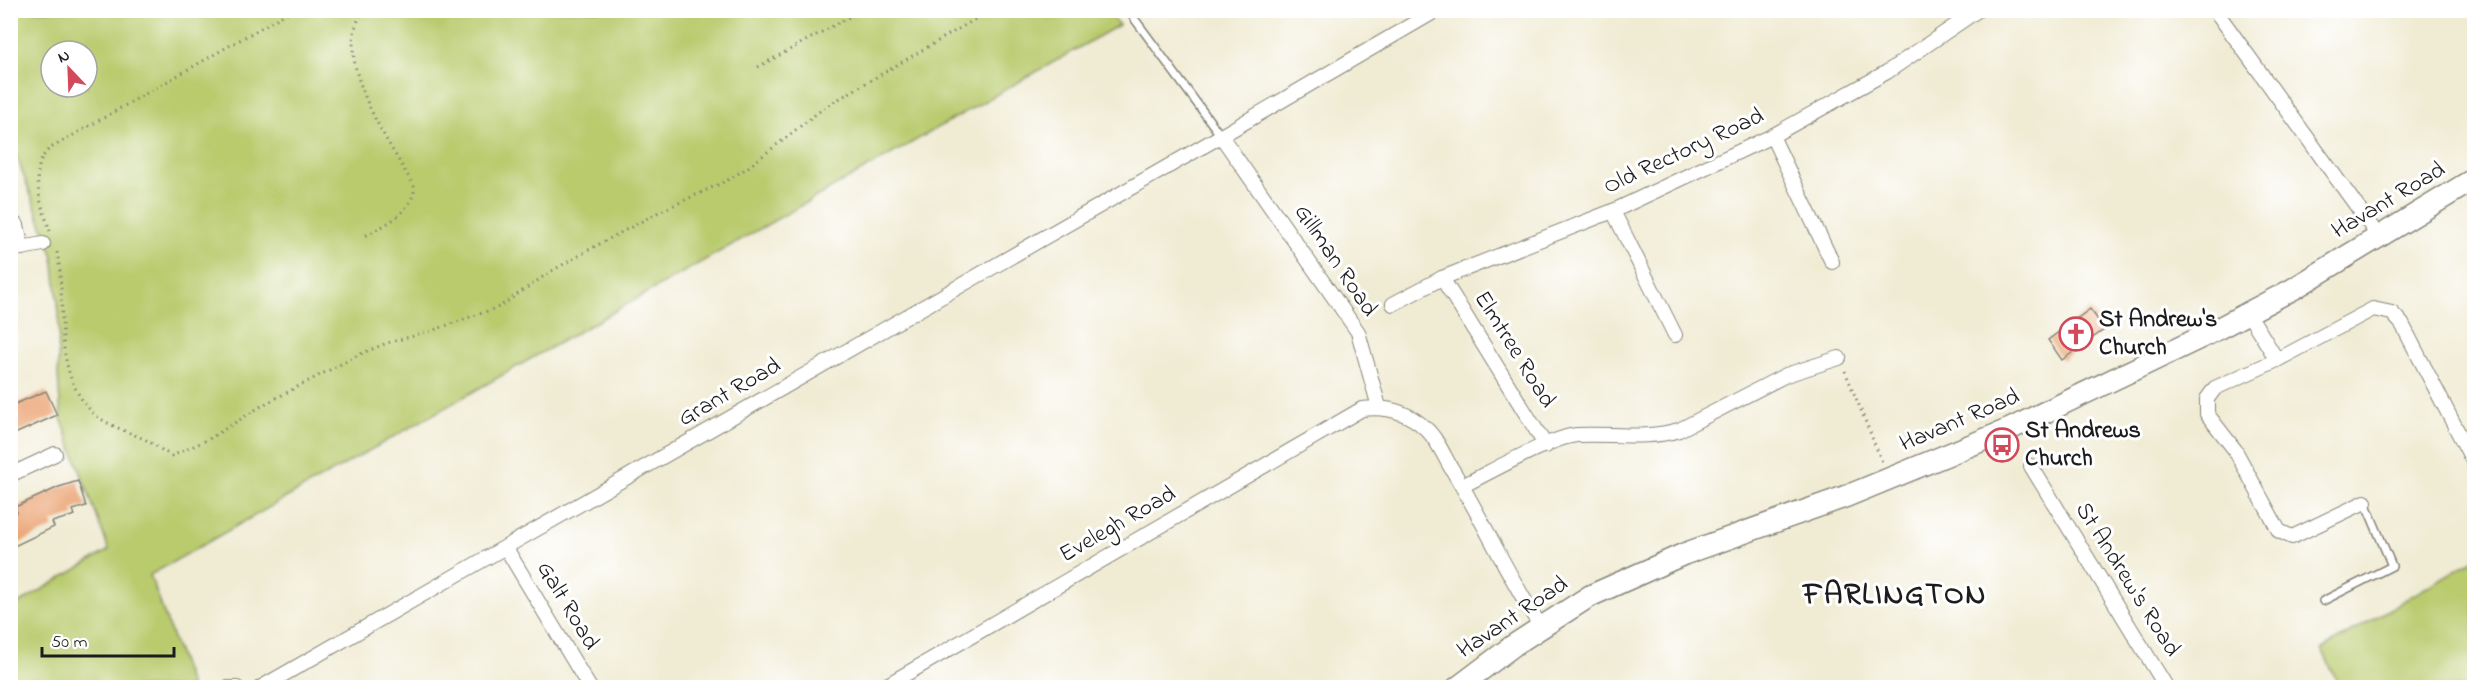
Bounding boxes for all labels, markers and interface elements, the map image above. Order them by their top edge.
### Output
north arrow [39,39,99,99]
text: N [54,44,74,70]
street label: Old Rectory Road [1598,99,1771,205]
street label: Havant Road [2325,153,2453,249]
street label: Gillman Road [1284,198,1386,325]
street label: Elmtree Road [1464,285,1564,416]
place label: St Andrew's Church [2099,303,2217,366]
church icon: St Andrew's Church [2058,316,2094,352]
street label: Grant Road [672,349,788,437]
street label: Havant Road [1895,380,2026,462]
place label: St Andrews Church [2025,414,2141,477]
bus stop icon: St Andrews Church [1984,427,2020,463]
street label: Evelegh Road [1053,477,1183,573]
street label: St Andrew's Road [2065,496,2189,665]
street label: Galt Road [527,555,608,658]
street label: Havant Road [1450,568,1576,668]
district label: FARLINGTON [1801,574,1987,618]
scale bar [42,620,174,658]
text: 50 m [51,630,88,656]

